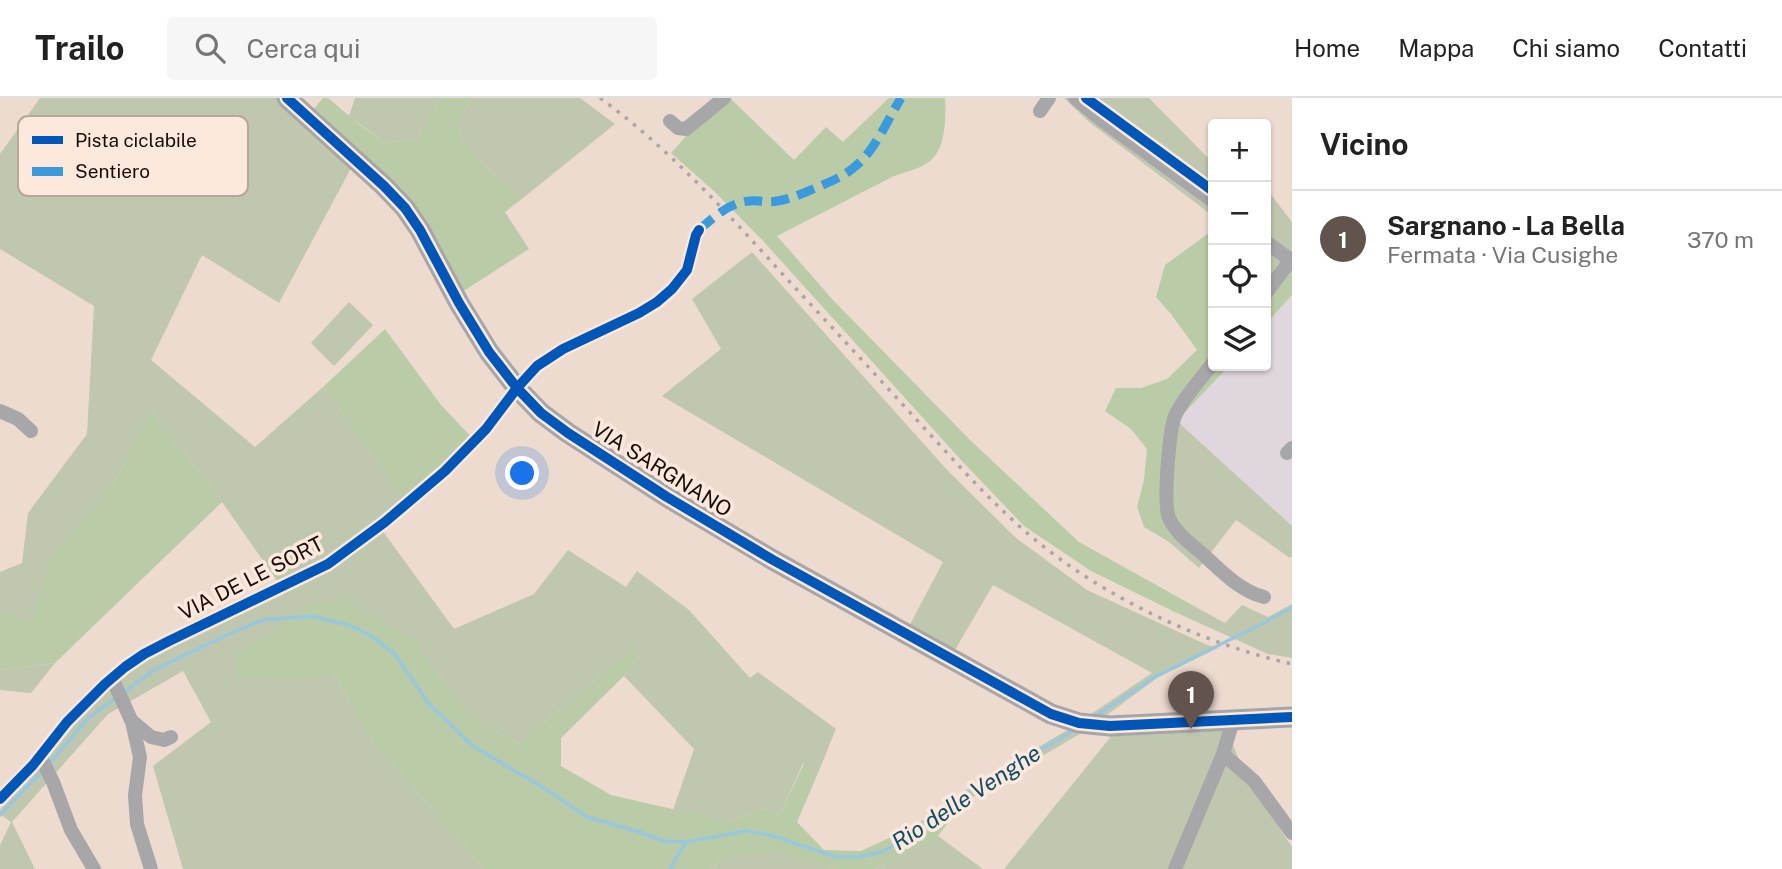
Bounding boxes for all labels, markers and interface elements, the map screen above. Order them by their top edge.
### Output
search box [167,17,657,80]
text: Trailo [35,29,125,67]
icon: search [191,29,229,67]
text: Cerca qui [247,33,361,64]
text: Home [1294,34,1360,62]
text: Mappa [1398,34,1474,62]
text: Chi siamo [1512,34,1620,62]
text: Contatti [1658,34,1747,62]
legend [18,116,248,196]
map controls [1208,119,1271,371]
button: + [1208,119,1271,182]
text: Vicino [1320,126,1409,162]
text: Pista ciclabile [75,129,197,151]
text: Sentiero [75,160,150,182]
button: − [1208,182,1271,245]
text: Sargnano - La Bella [1387,210,1625,241]
text: 1 [1338,226,1348,253]
text: 370 m [1687,226,1754,253]
text: Fermata · Via Cusighe [1387,241,1618,268]
button: locate [1208,245,1271,308]
button: layers [1208,308,1271,371]
street label: VIA SARGNANO [587,416,737,522]
your location [505,456,539,490]
street label: VIA DE LE SORT [175,531,327,625]
pin: 1 [1168,671,1214,729]
water label: Rio delle Venghe [886,739,1046,855]

